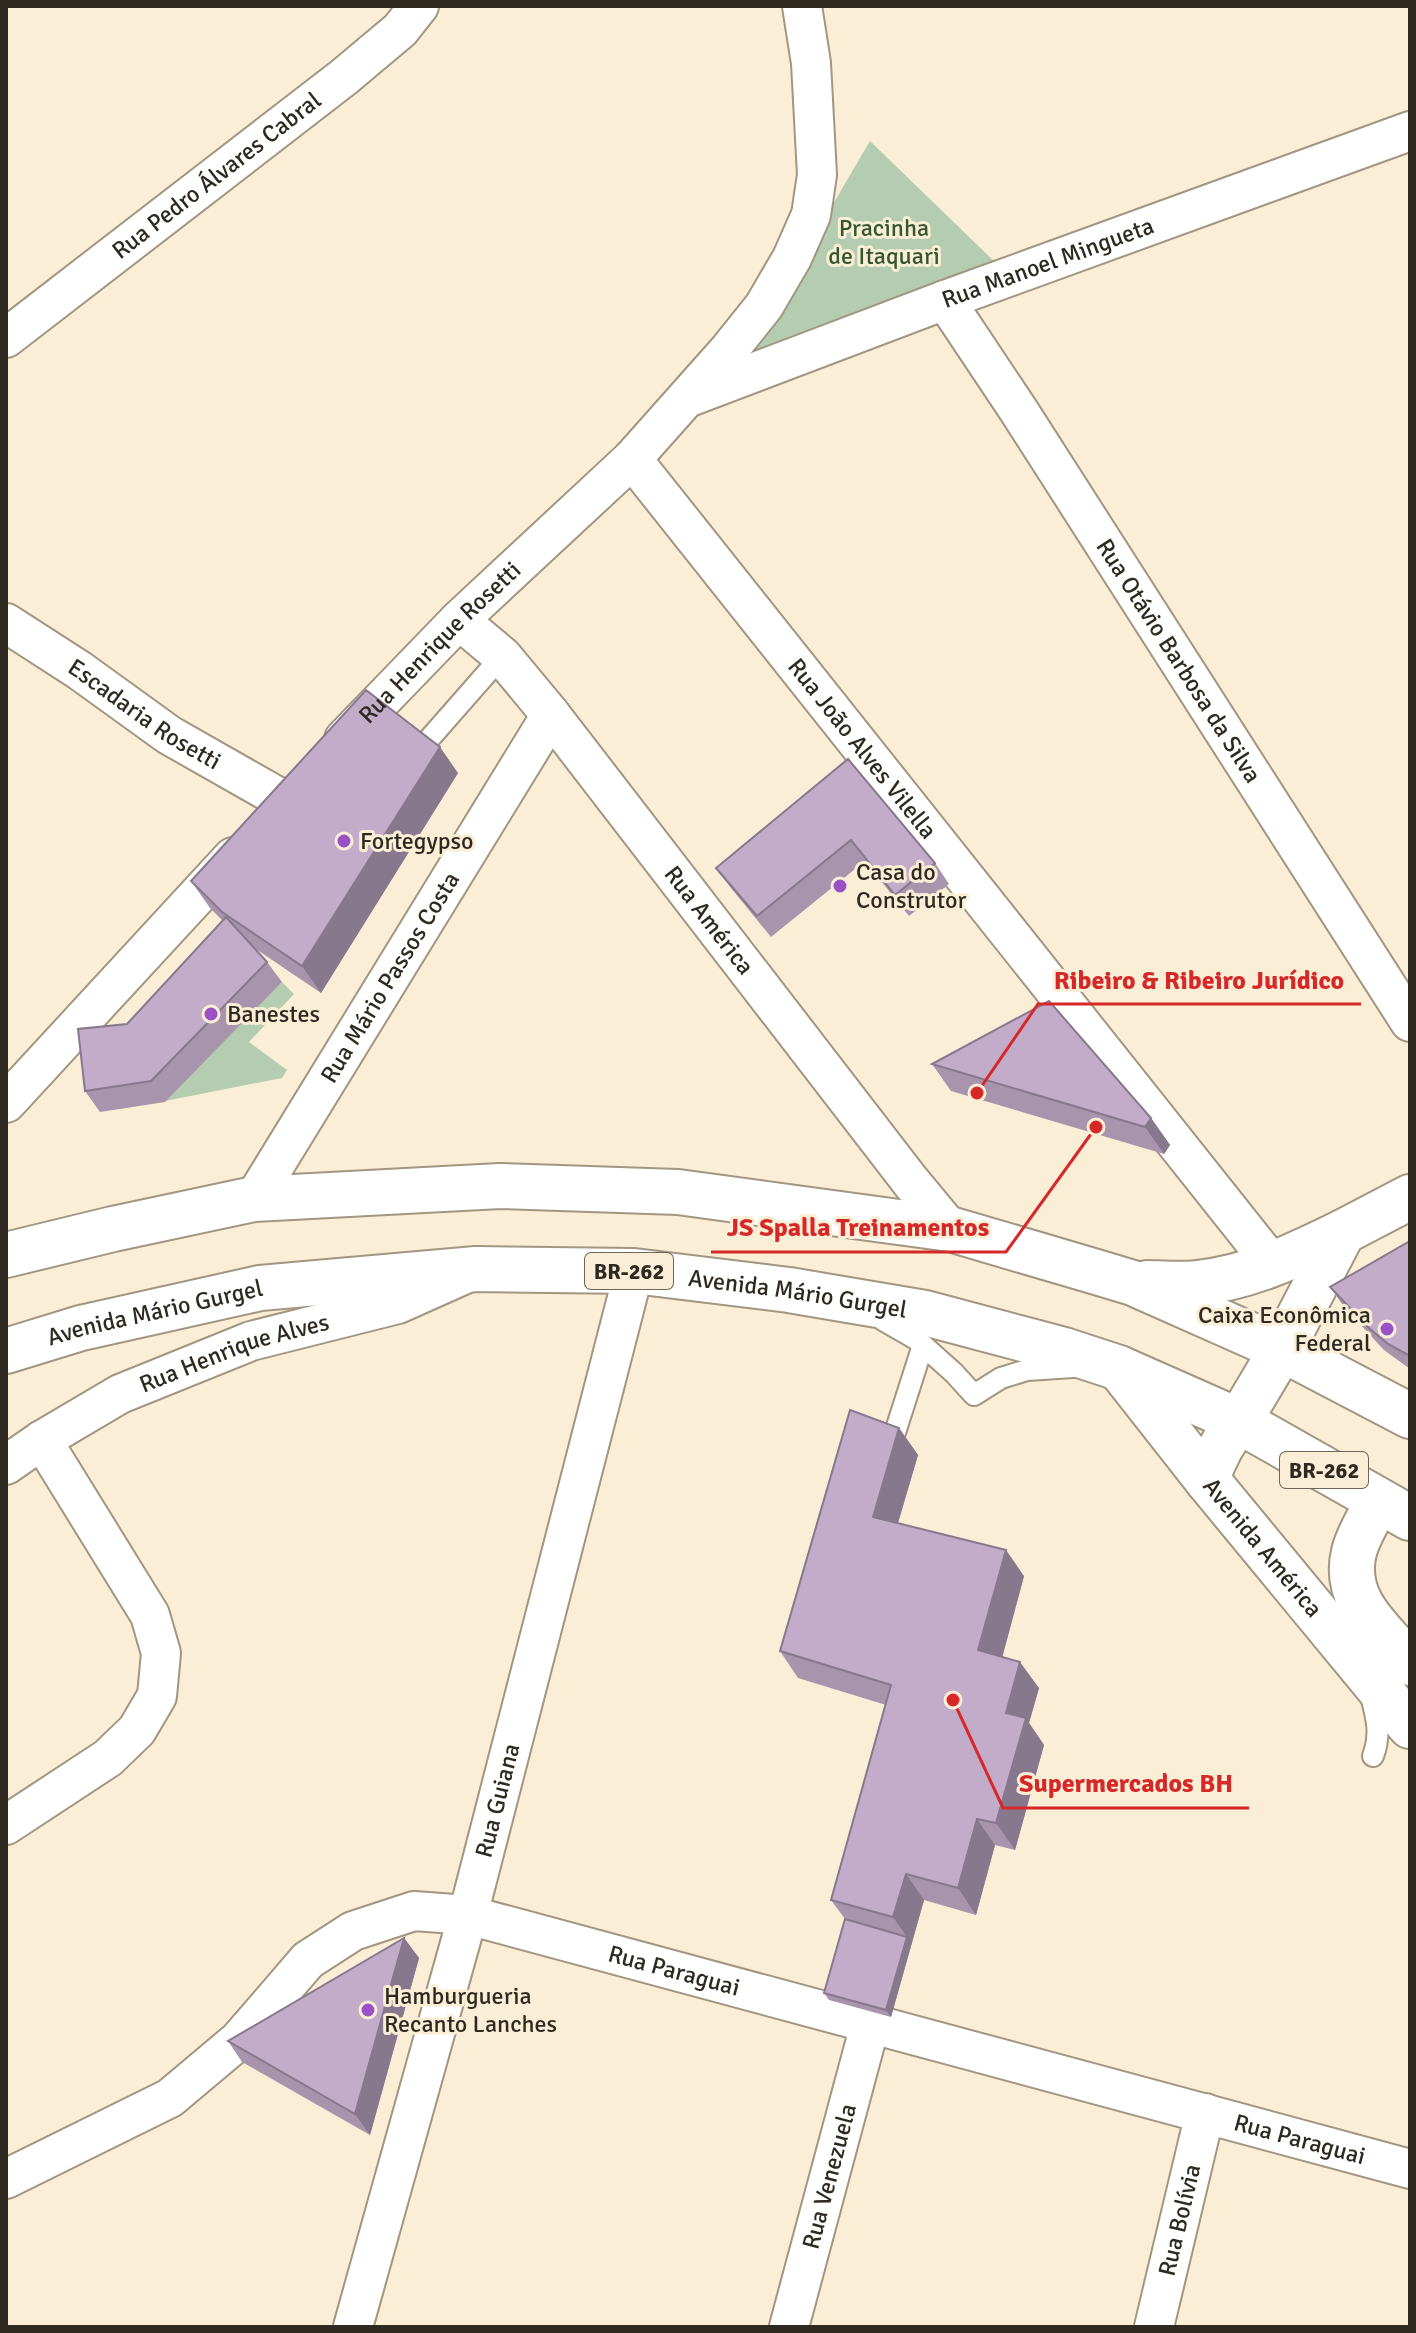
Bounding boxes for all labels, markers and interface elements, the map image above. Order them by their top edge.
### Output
street label: Rua Pedro Álvares Cabral [106,85,327,266]
street label: Rua Manoel Mingueta [938,210,1158,315]
park label: Pracinha de Itaquari [828,213,940,271]
street label: Rua Otávio Barbosa da Silva [1090,533,1268,789]
street label: Rua Henrique Rosetti [352,555,527,730]
street label: Escadaria Rosetti [63,652,226,776]
street label: Rua João Alves Vilella [781,652,943,845]
place label: Fortegypso [360,826,473,856]
marker: Fortegypso [335,832,353,850]
place label: Casa do Construtor [856,857,966,915]
street label: Rua América [658,860,761,981]
street label: Rua Mário Passos Costa [314,866,466,1088]
marker: Casa do Construtor [831,877,849,895]
callout: Ribeiro & Ribeiro Jurídico [1038,954,1361,1004]
text: Ribeiro & Ribeiro Jurídico [1054,965,1344,997]
place label: Banestes [227,999,320,1029]
marker: Banestes [202,1005,220,1023]
callout: JS Spalla Treinamentos [711,1202,1006,1252]
text: JS Spalla Treinamentos [727,1212,989,1244]
road number: BR-262 [585,1253,673,1289]
street label: Avenida Mário Gurgel [687,1263,909,1325]
street label: Avenida Mário Gurgel [43,1273,266,1353]
place label: Caixa Econômica Federal [1198,1300,1371,1358]
street label: Rua Henrique Alves [135,1307,332,1400]
marker: Caixa Econômica Federal [1378,1320,1396,1338]
road number: BR-262 [1280,1452,1368,1488]
street label: Avenida América [1196,1472,1329,1623]
street label: Rua Guiana [468,1740,527,1861]
callout: Supermercados BH [1003,1758,1249,1808]
text: Supermercados BH [1019,1768,1233,1800]
street label: Rua Paraguai [605,1938,743,2003]
place label: Hamburgueria Recanto Lanches [384,1981,557,2039]
marker: Hamburgueria Recanto Lanches [359,2001,377,2019]
street label: Rua Venezuela [796,2100,863,2252]
street label: Rua Paraguai [1231,2107,1369,2171]
street label: Rua Bolívia [1152,2161,1207,2279]

